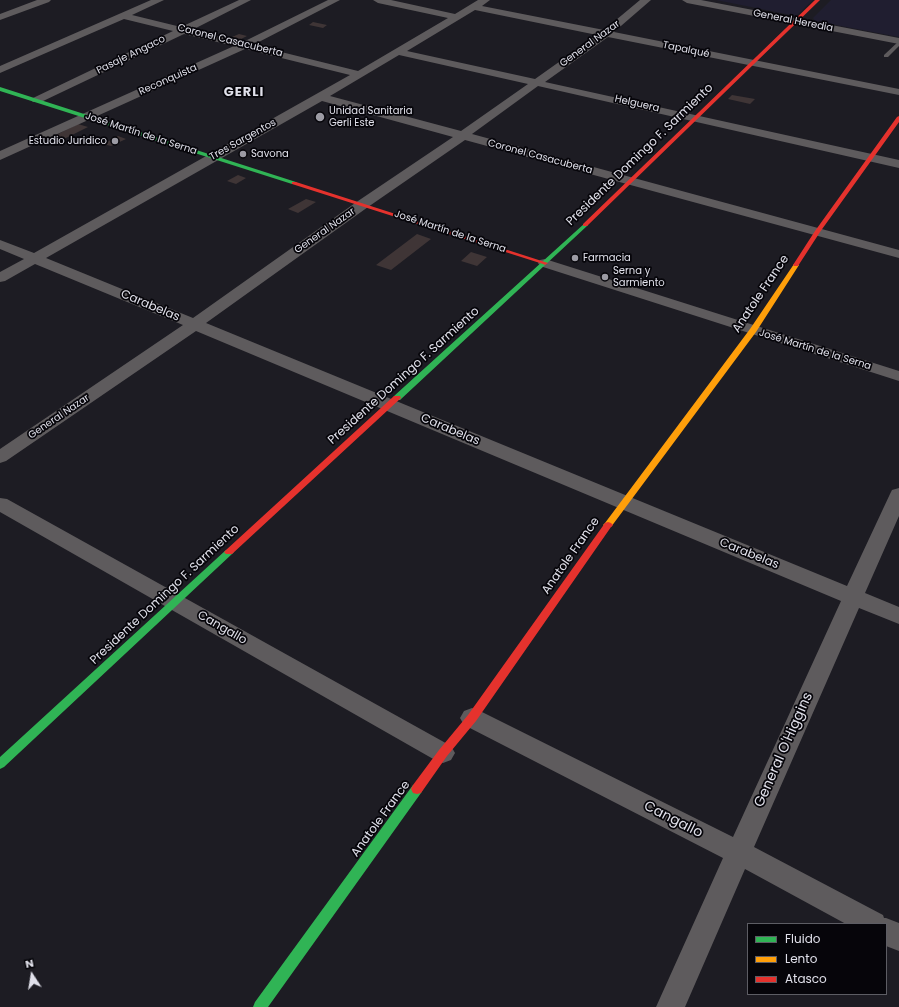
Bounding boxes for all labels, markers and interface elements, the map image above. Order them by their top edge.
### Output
street label: General Heredia [752,7,834,35]
street label: General Nazar [558,18,622,70]
street label: Coronel Casacuberta [176,22,284,60]
street label: Pasaje Angaco [95,33,167,77]
street label: Tapalqué [662,39,710,61]
street label: Reconquista [137,62,199,98]
street label: Presidente Domingo F. Sarmiento [564,81,716,229]
district label: GERLI [224,85,264,101]
street label: Helguera [614,93,660,115]
place label: Unidad Sanitaria Gerli Este [329,105,412,128]
street label: José Martín de la Serna [84,110,198,158]
marker: Unidad Sanitaria Gerli Este [314,111,326,123]
street label: Tres Sargentos [208,117,278,163]
place label: Estudio Juridico [29,135,107,147]
marker: Estudio Juridico [110,136,120,146]
street label: Coronel Casacuberta [486,137,594,177]
place label: Savona [251,148,289,160]
marker: Savona [238,149,248,159]
street label: General Nazar [292,206,358,256]
street label: José Martín de la Serna [393,208,507,256]
place label: Farmacia [583,252,631,264]
street label: Anatole France [730,252,792,336]
marker: Farmacia [570,253,580,263]
place label: Serna y Sarmiento [613,265,665,288]
marker: Serna y Sarmiento [600,272,610,282]
street label: Carabelas [118,287,182,325]
street label: Presidente Domingo F. Sarmiento [325,304,483,448]
street label: José Martín de la Serna [758,327,872,373]
street label: General Nazar [26,392,92,442]
street label: Carabelas [418,411,482,449]
street label: Anatole France [539,515,603,597]
street label: Presidente Domingo F. Sarmiento [88,522,242,668]
street label: Carabelas [717,536,781,572]
street label: Cangallo [195,608,249,648]
street label: General O'Higgins [751,690,817,810]
street label: Anatole France [349,778,413,860]
street label: Cangallo [641,798,705,842]
legend [747,923,887,995]
text: Fluido [785,930,820,947]
text: Lento [785,950,817,967]
north arrow [12,955,52,995]
text: N [24,955,35,972]
text: Atasco [785,970,827,987]

